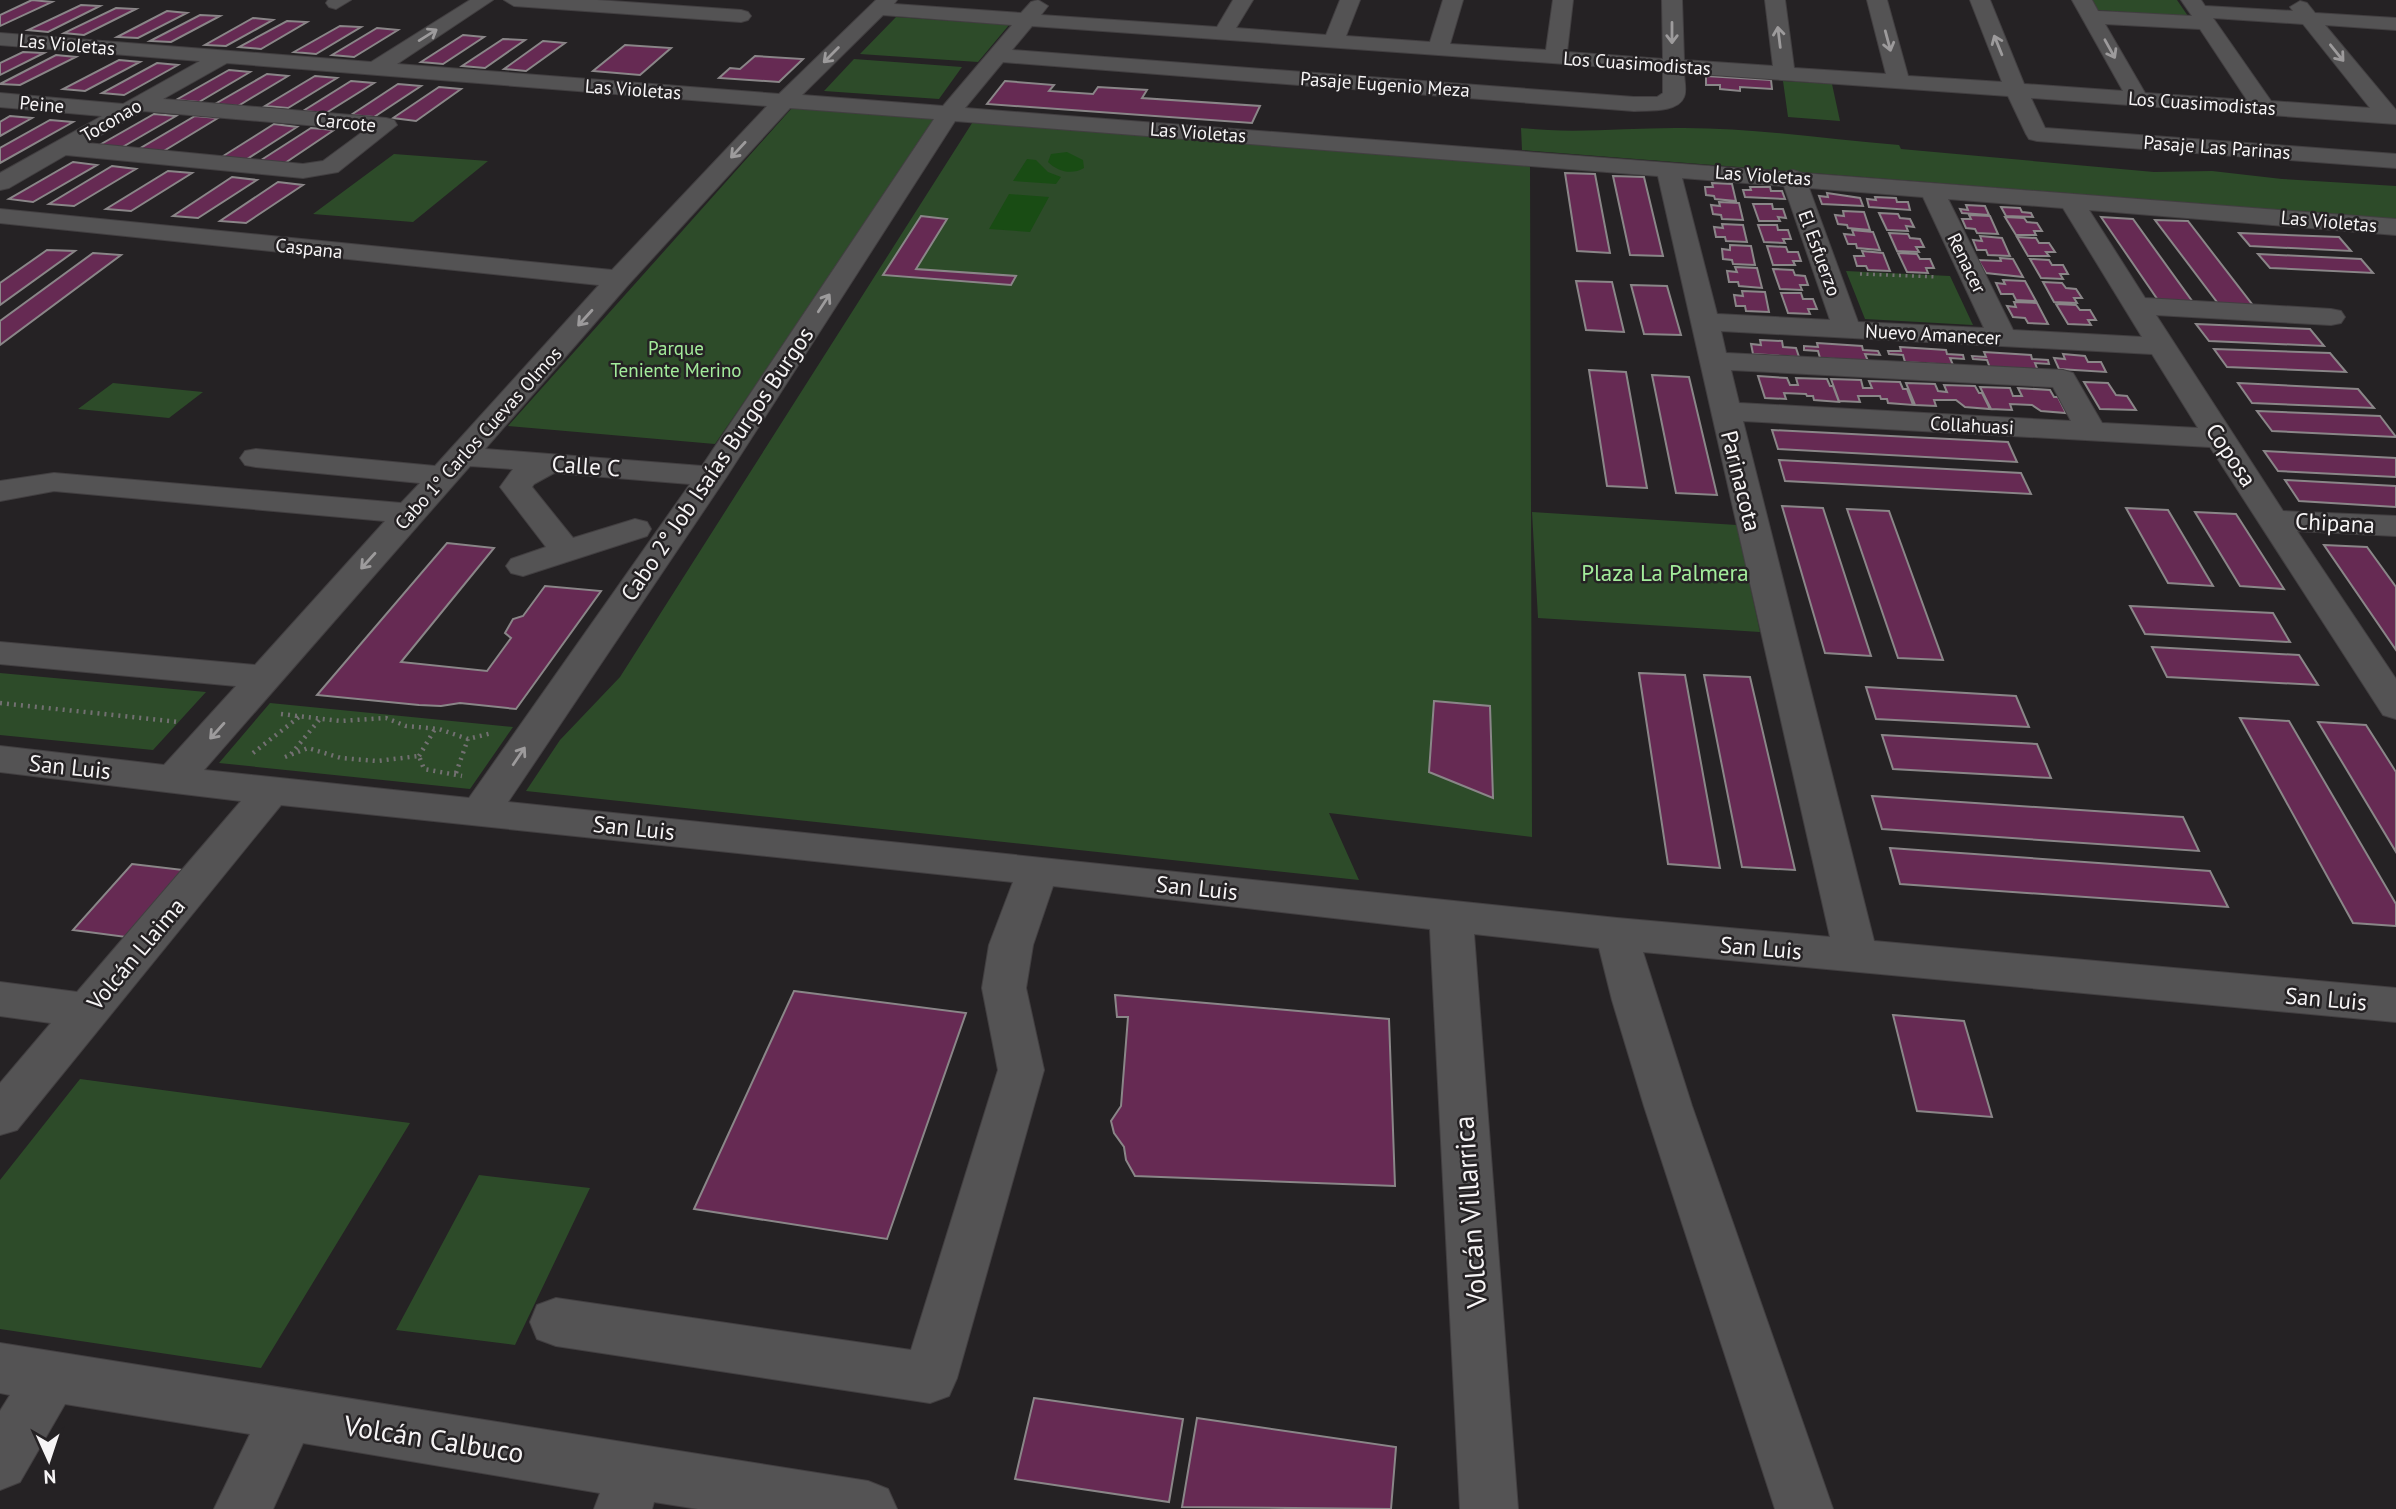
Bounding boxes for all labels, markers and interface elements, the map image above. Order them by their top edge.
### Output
one-way arrow [1665,21,1679,44]
one-way arrow [1773,26,1786,49]
one-way arrow [417,27,437,41]
street label: Las Violetas [18,28,116,60]
one-way arrow [1882,29,1895,52]
one-way arrow [1990,35,2003,56]
one-way arrow [2103,39,2117,59]
one-way arrow [2330,44,2345,62]
one-way arrow [823,46,840,63]
street label: Los Cuasimodistas [1562,46,1712,80]
street label: Pasaje Eugenio Meza [1299,66,1471,102]
street label: Las Violetas [584,74,682,104]
street label: Los Cuasimodistas [2127,86,2277,120]
street label: Peine [19,90,65,118]
street label: Toconao [76,93,146,147]
street label: Carcote [315,107,377,137]
street label: Las Violetas [1149,117,1247,147]
street label: Pasaje Las Parinas [2143,130,2291,164]
one-way arrow [730,141,747,158]
street label: Las Violetas [1714,160,1812,190]
street label: Las Violetas [2280,205,2378,237]
street label: El Esfuerzo [1793,207,1847,299]
street label: Renacer [1942,229,1992,298]
street label: Caspana [274,233,344,263]
one-way arrow [817,294,831,314]
one-way arrow [577,309,593,327]
street label: Nuevo Amanecer [1865,318,2002,350]
street label: Cabo 2° Job Isaías Burgos Burgos [614,321,819,606]
park label: Parque Teniente Merino [610,336,742,382]
street label: Cabo 1° Carlos Cuevas Olmos [389,342,567,534]
street label: Collahuasi [1929,411,2015,439]
street label: Coposa [2200,417,2263,492]
street label: Parinacota [1715,427,1768,534]
street label: Calle C [551,449,621,482]
street label: Chipana [2294,506,2376,539]
one-way arrow [360,552,376,570]
park label: Plaza La Palmera [1581,558,1749,587]
one-way arrow [209,722,225,740]
one-way arrow [511,747,526,766]
street label: San Luis [28,748,112,785]
street label: San Luis [592,809,676,846]
street label: San Luis [1155,869,1239,906]
street label: Volcán Llaima [80,892,191,1016]
street label: San Luis [1719,929,1803,966]
street label: San Luis [2284,980,2368,1017]
street label: Volcán Villarrica [1444,1115,1495,1310]
street label: Volcán Calbuco [341,1406,527,1471]
north arrow [14,1425,84,1495]
text: N [43,1465,57,1489]

